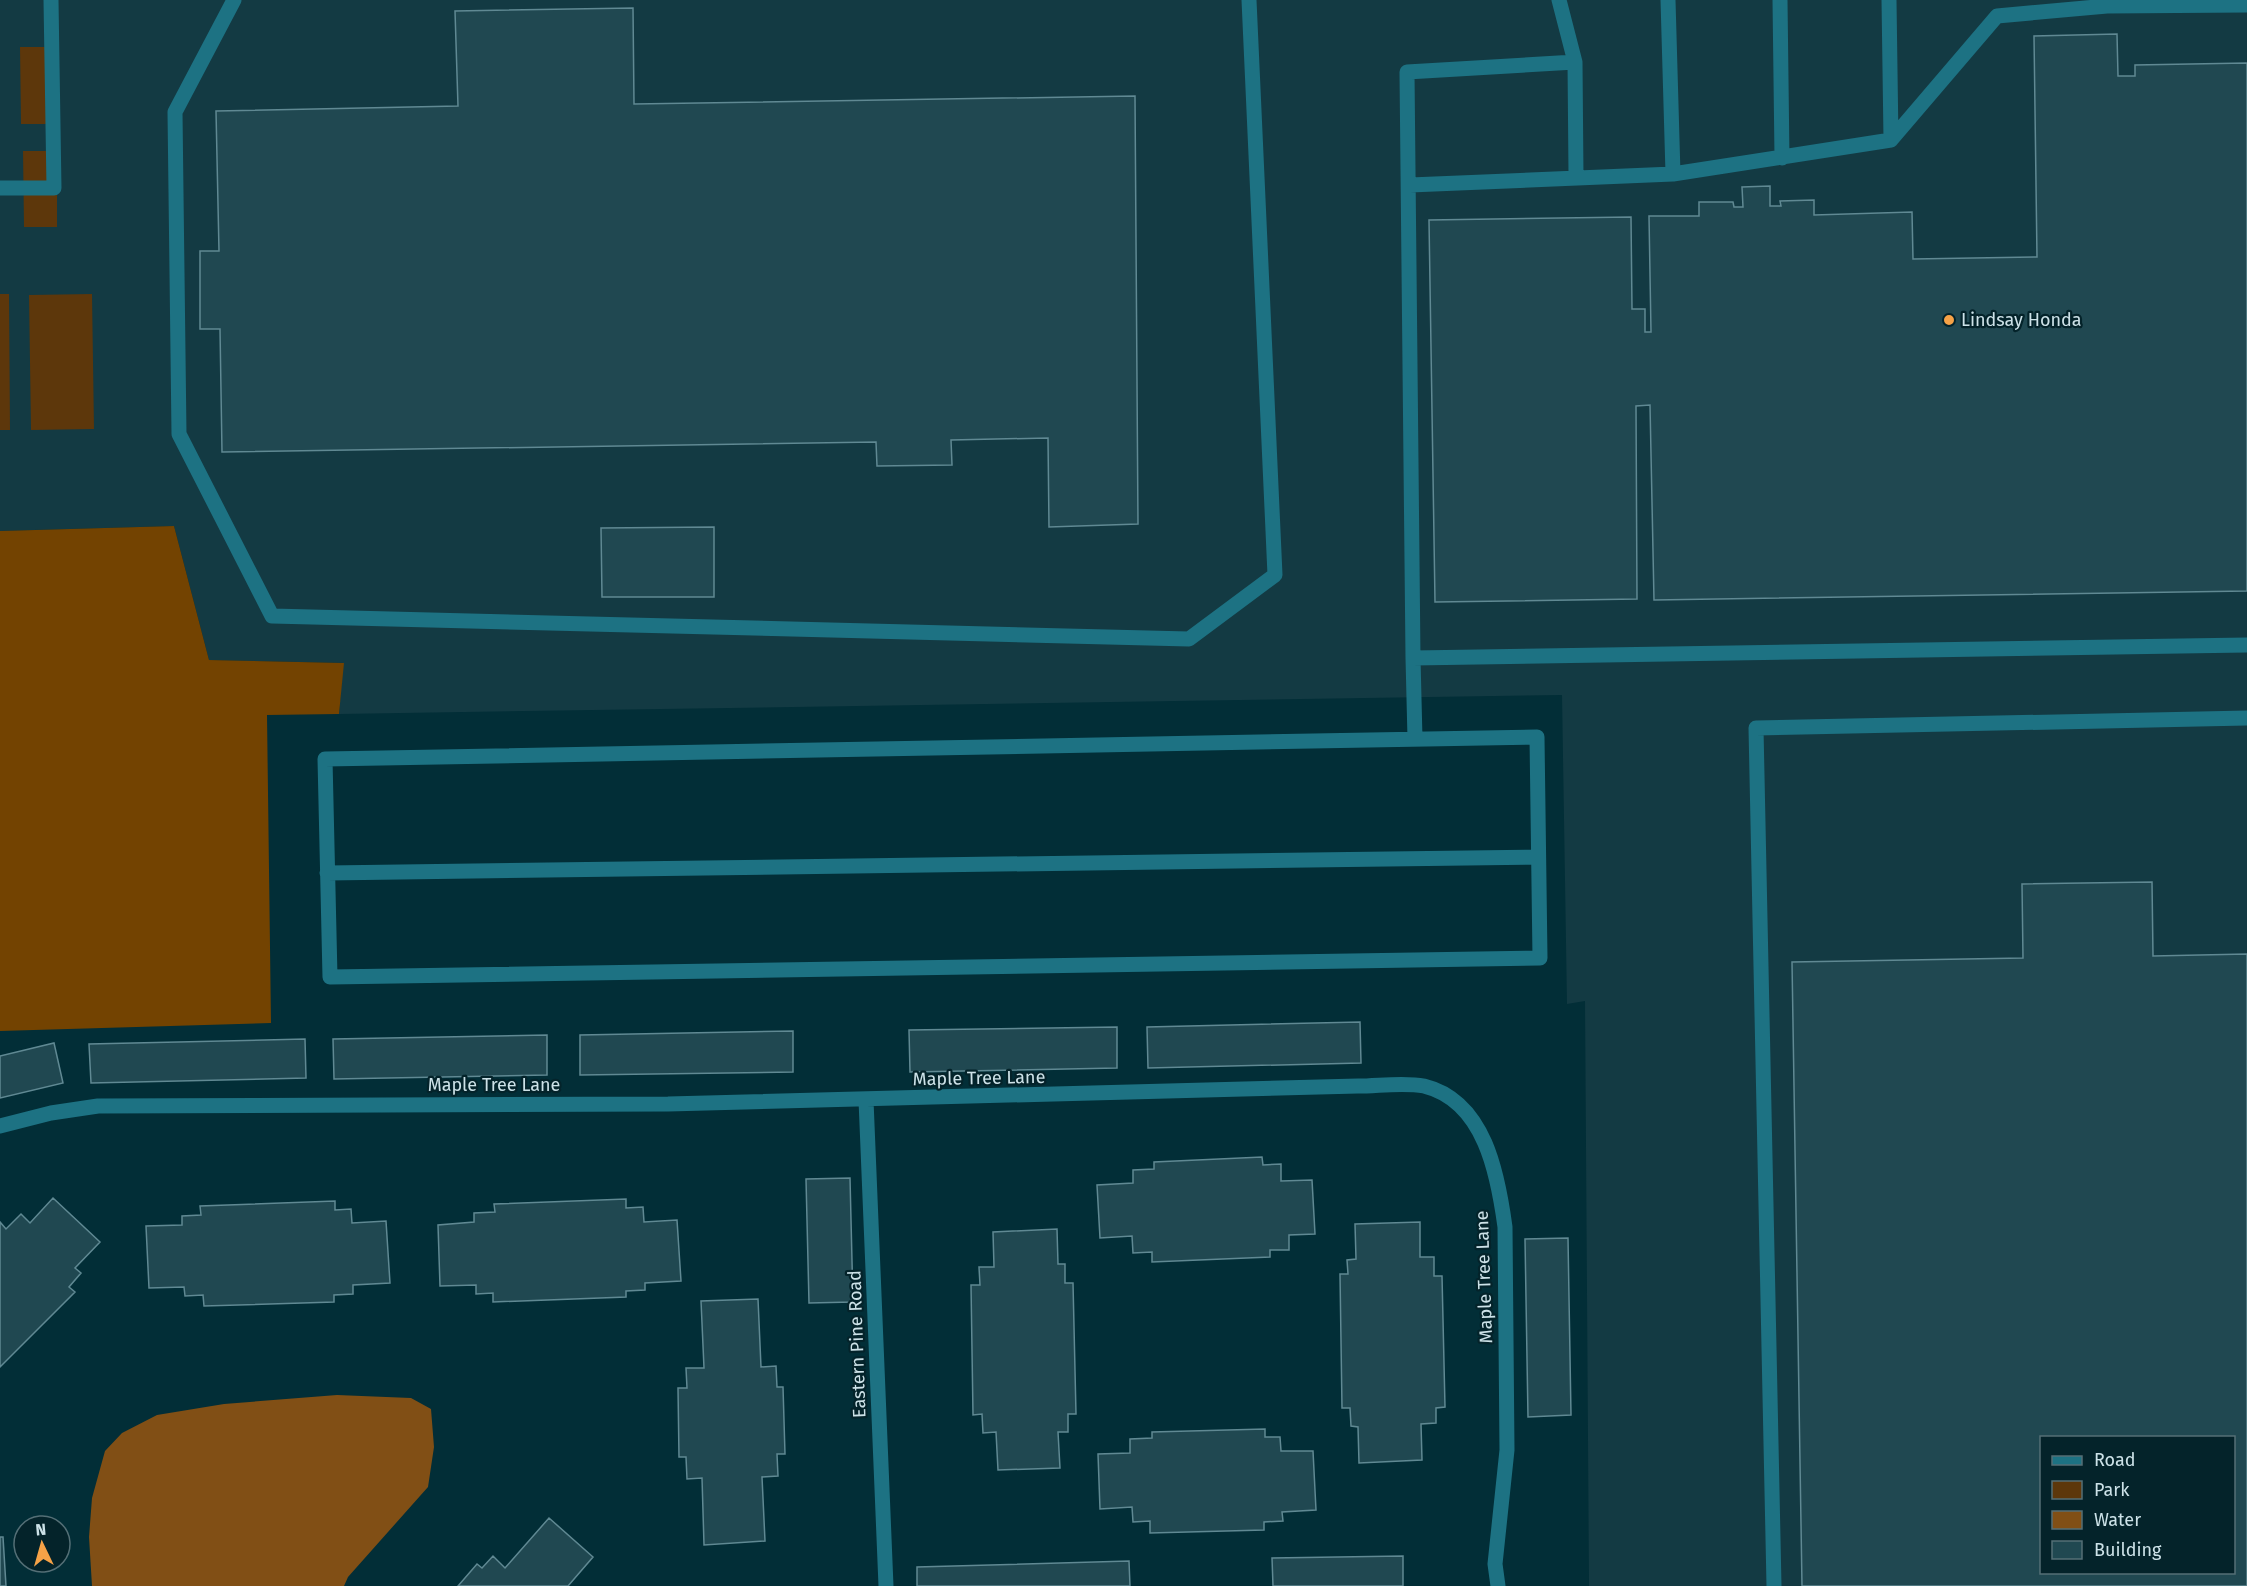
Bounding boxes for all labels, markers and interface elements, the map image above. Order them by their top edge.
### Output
place label: Lindsay Honda [1961,309,2082,331]
marker: Lindsay Honda [1942,313,1956,327]
street label: Maple Tree Lane [912,1066,1046,1090]
street label: Maple Tree Lane [428,1074,560,1096]
street label: Maple Tree Lane [1471,1210,1497,1344]
street label: Eastern Pine Road [843,1270,871,1418]
legend [2040,1436,2235,1574]
text: Road [2094,1449,2136,1471]
text: Park [2094,1479,2130,1501]
text: Water [2094,1509,2141,1531]
north arrow [12,1514,72,1574]
text: N [35,1520,47,1539]
text: Building [2094,1539,2162,1561]

